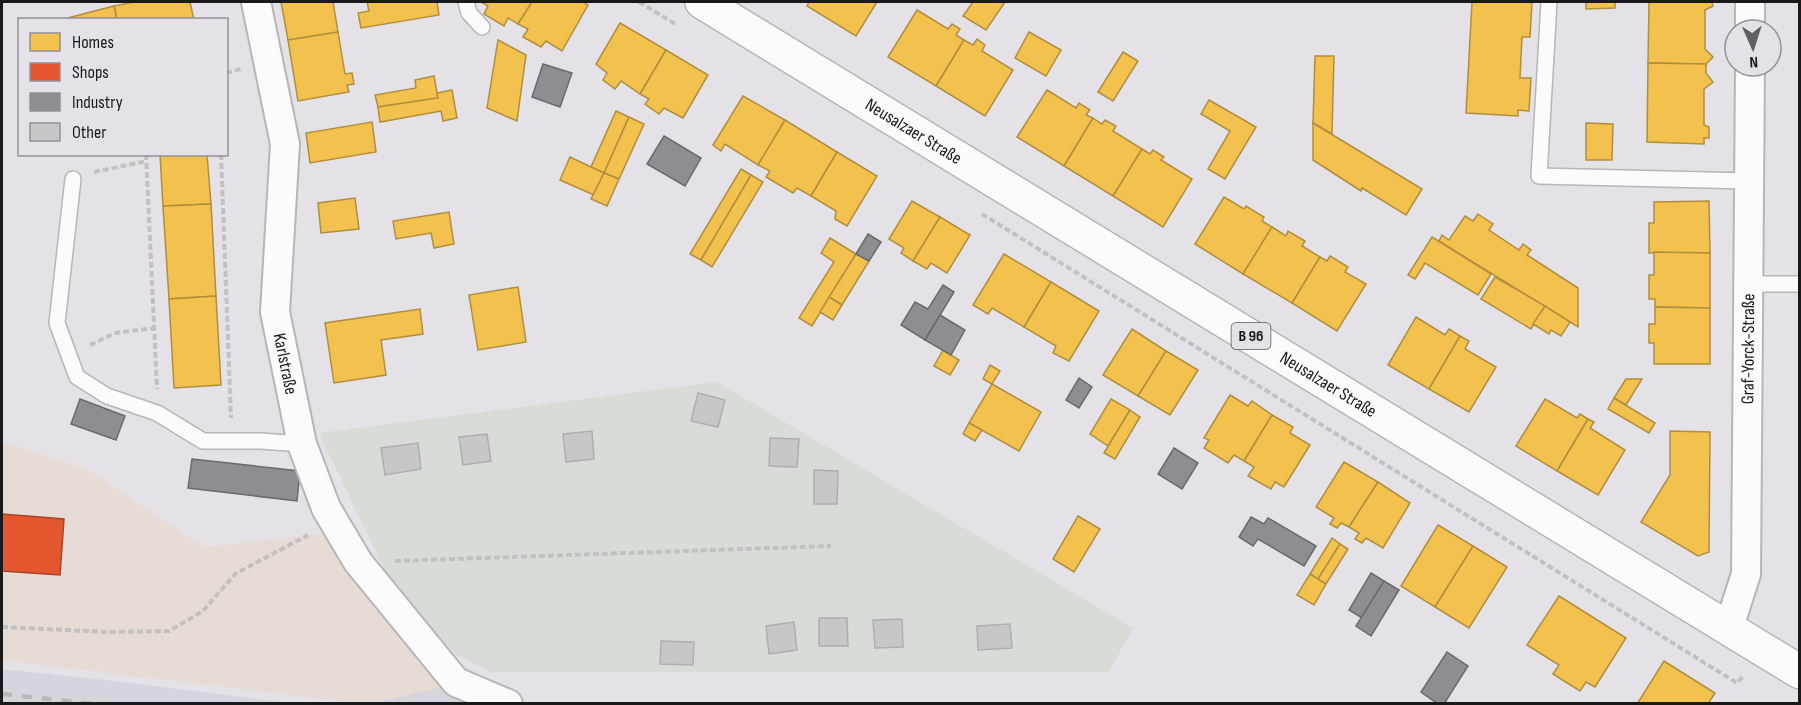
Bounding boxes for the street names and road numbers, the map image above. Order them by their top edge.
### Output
street label: Neusalzaer Straße [862,94,966,169]
street label: Graf-Yorck-Straße [1737,293,1759,404]
road number: B 96 [1232,323,1270,349]
street label: Karlstraße [269,331,302,396]
street label: Neusalzaer Straße [1276,347,1381,422]

